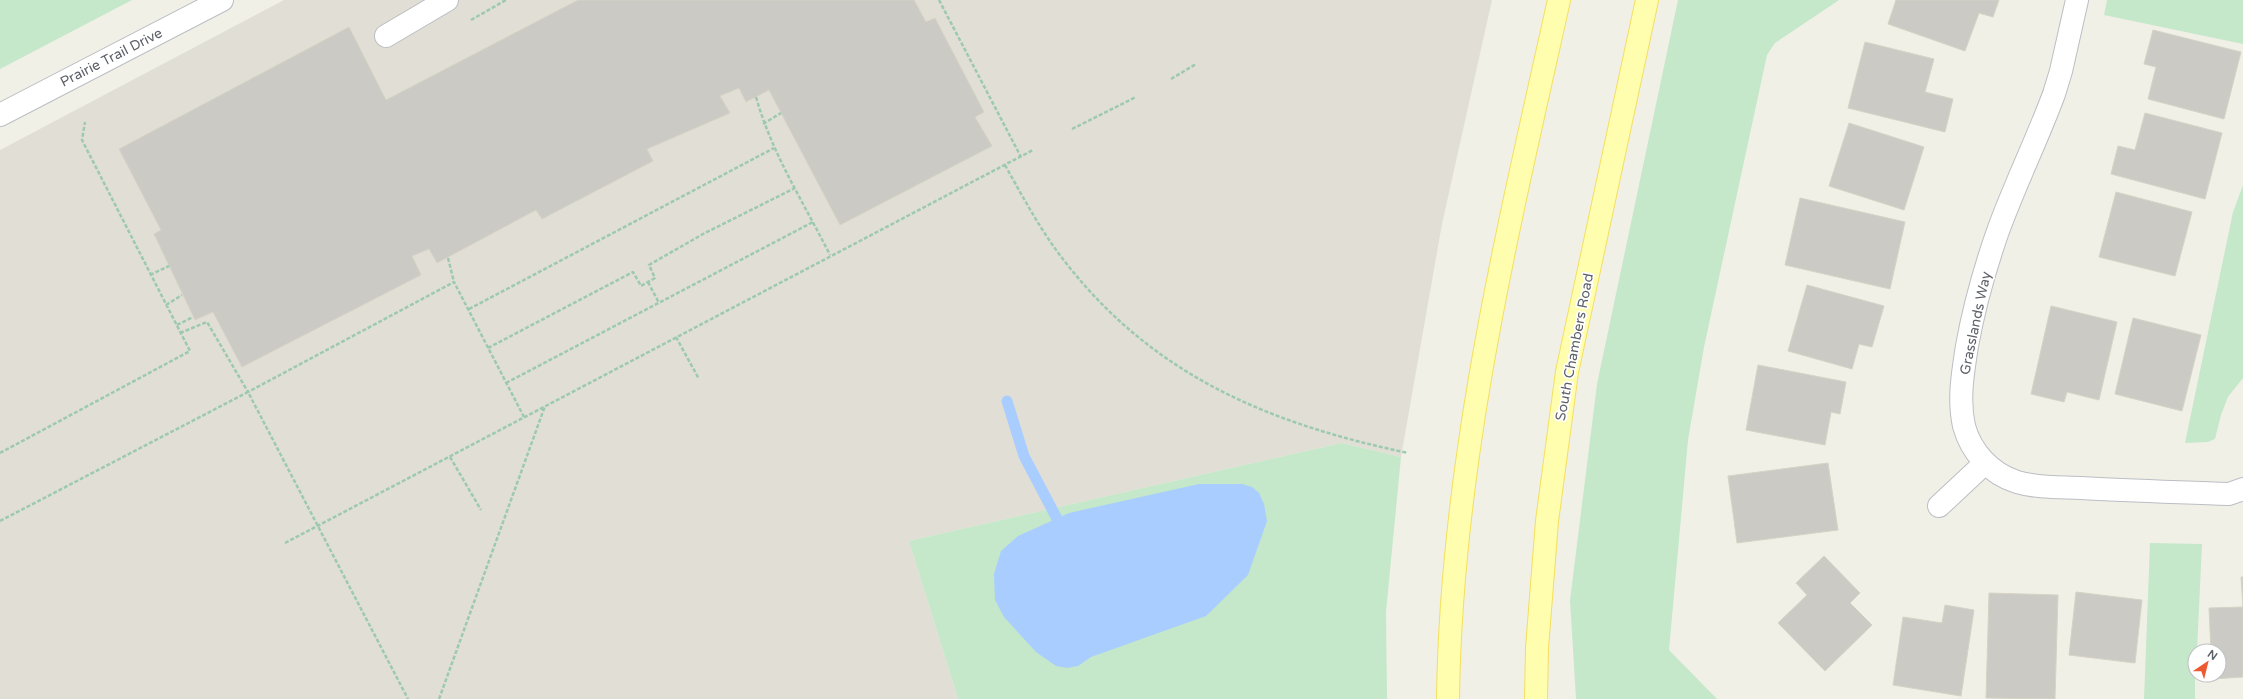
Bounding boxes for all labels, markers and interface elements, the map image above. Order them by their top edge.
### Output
street label: Prairie Trail Drive [57,24,165,91]
street label: Grasslands Way [1956,269,1995,376]
street label: South Chambers Road [1552,272,1597,422]
north arrow [2187,643,2227,683]
text: N [2205,647,2220,663]

